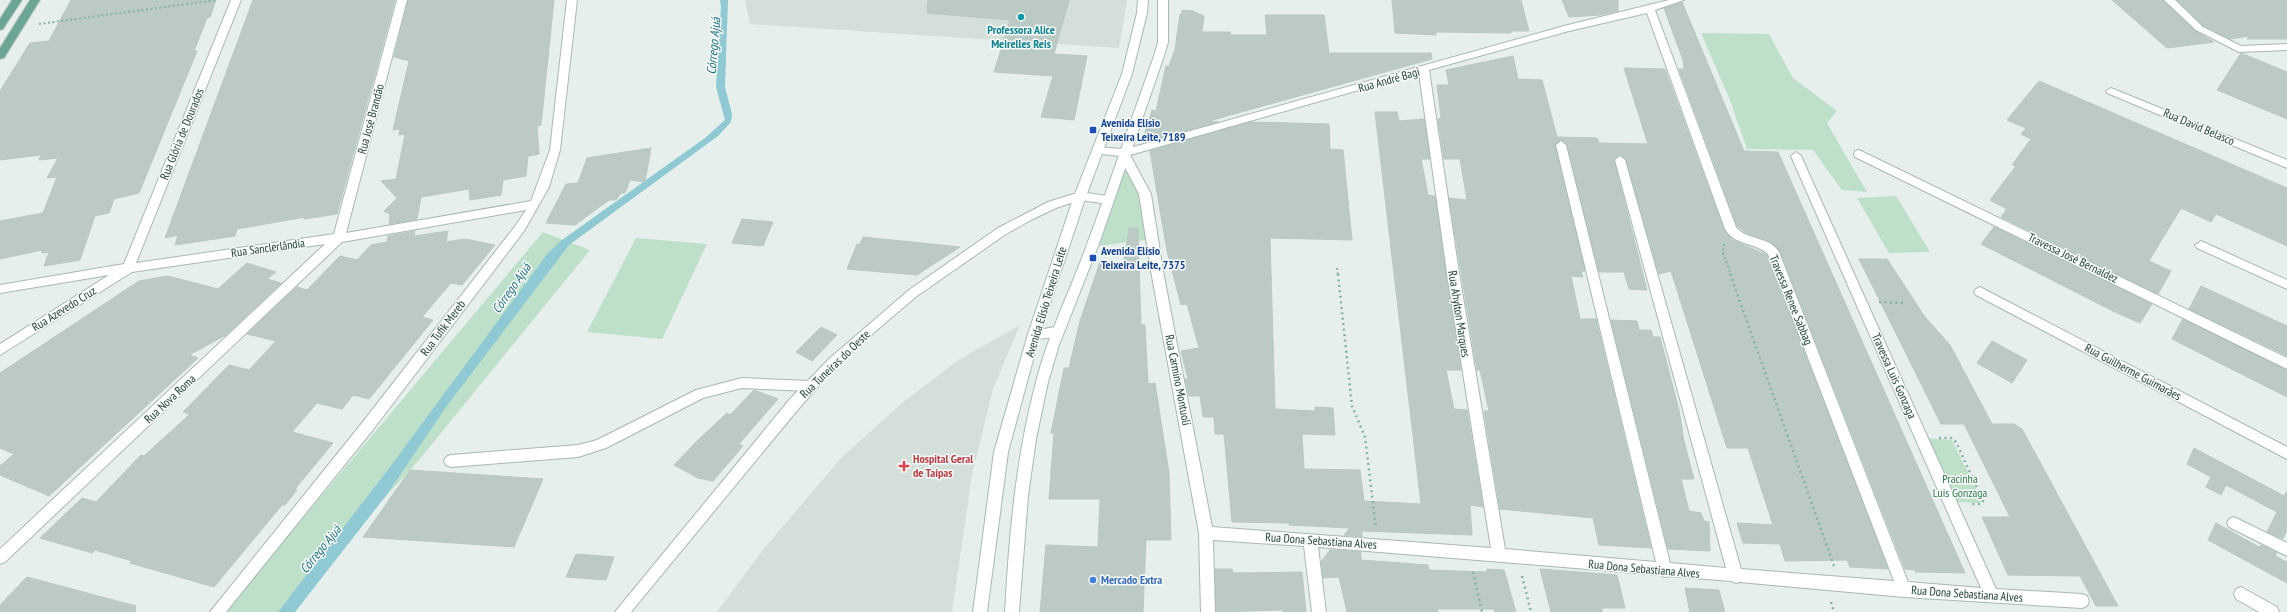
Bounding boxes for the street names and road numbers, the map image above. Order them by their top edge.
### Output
street label: Rua André Bagi [1356,64,1421,95]
street label: Rua José Brandão [354,82,387,156]
street label: Rua Glória de Dourados [156,86,207,182]
street label: Rua David Belasco [2161,105,2237,148]
street label: Travessa José Bernaldez [2026,229,2121,286]
street label: Rua Sanclerlândia [230,235,306,260]
street label: Avenida Elísio Teixeira Leite [1022,245,1069,359]
street label: Travessa Renee Sabbag [1767,253,1816,347]
street label: Rua Ahylton Marques [1445,269,1474,358]
street label: Rua Azevedo Cruz [29,283,99,334]
street label: Rua Tufik Mereb [417,297,468,358]
street label: Rua Tuneiras do Oeste [796,326,873,401]
street label: Travessa Luis Gonzaga [1869,331,1920,421]
street label: Rua Carmino Montuoli [1162,333,1195,427]
street label: Rua Guilherme Guimarães [2082,340,2184,403]
street label: Rua Nova Roma [141,371,199,426]
street label: Rua Dona Sebastiana Alves [1265,529,1377,552]
street label: Rua Dona Sebastiana Alves [1588,556,1700,581]
street label: Rua Dona Sebastiana Alves [1911,582,2023,605]

